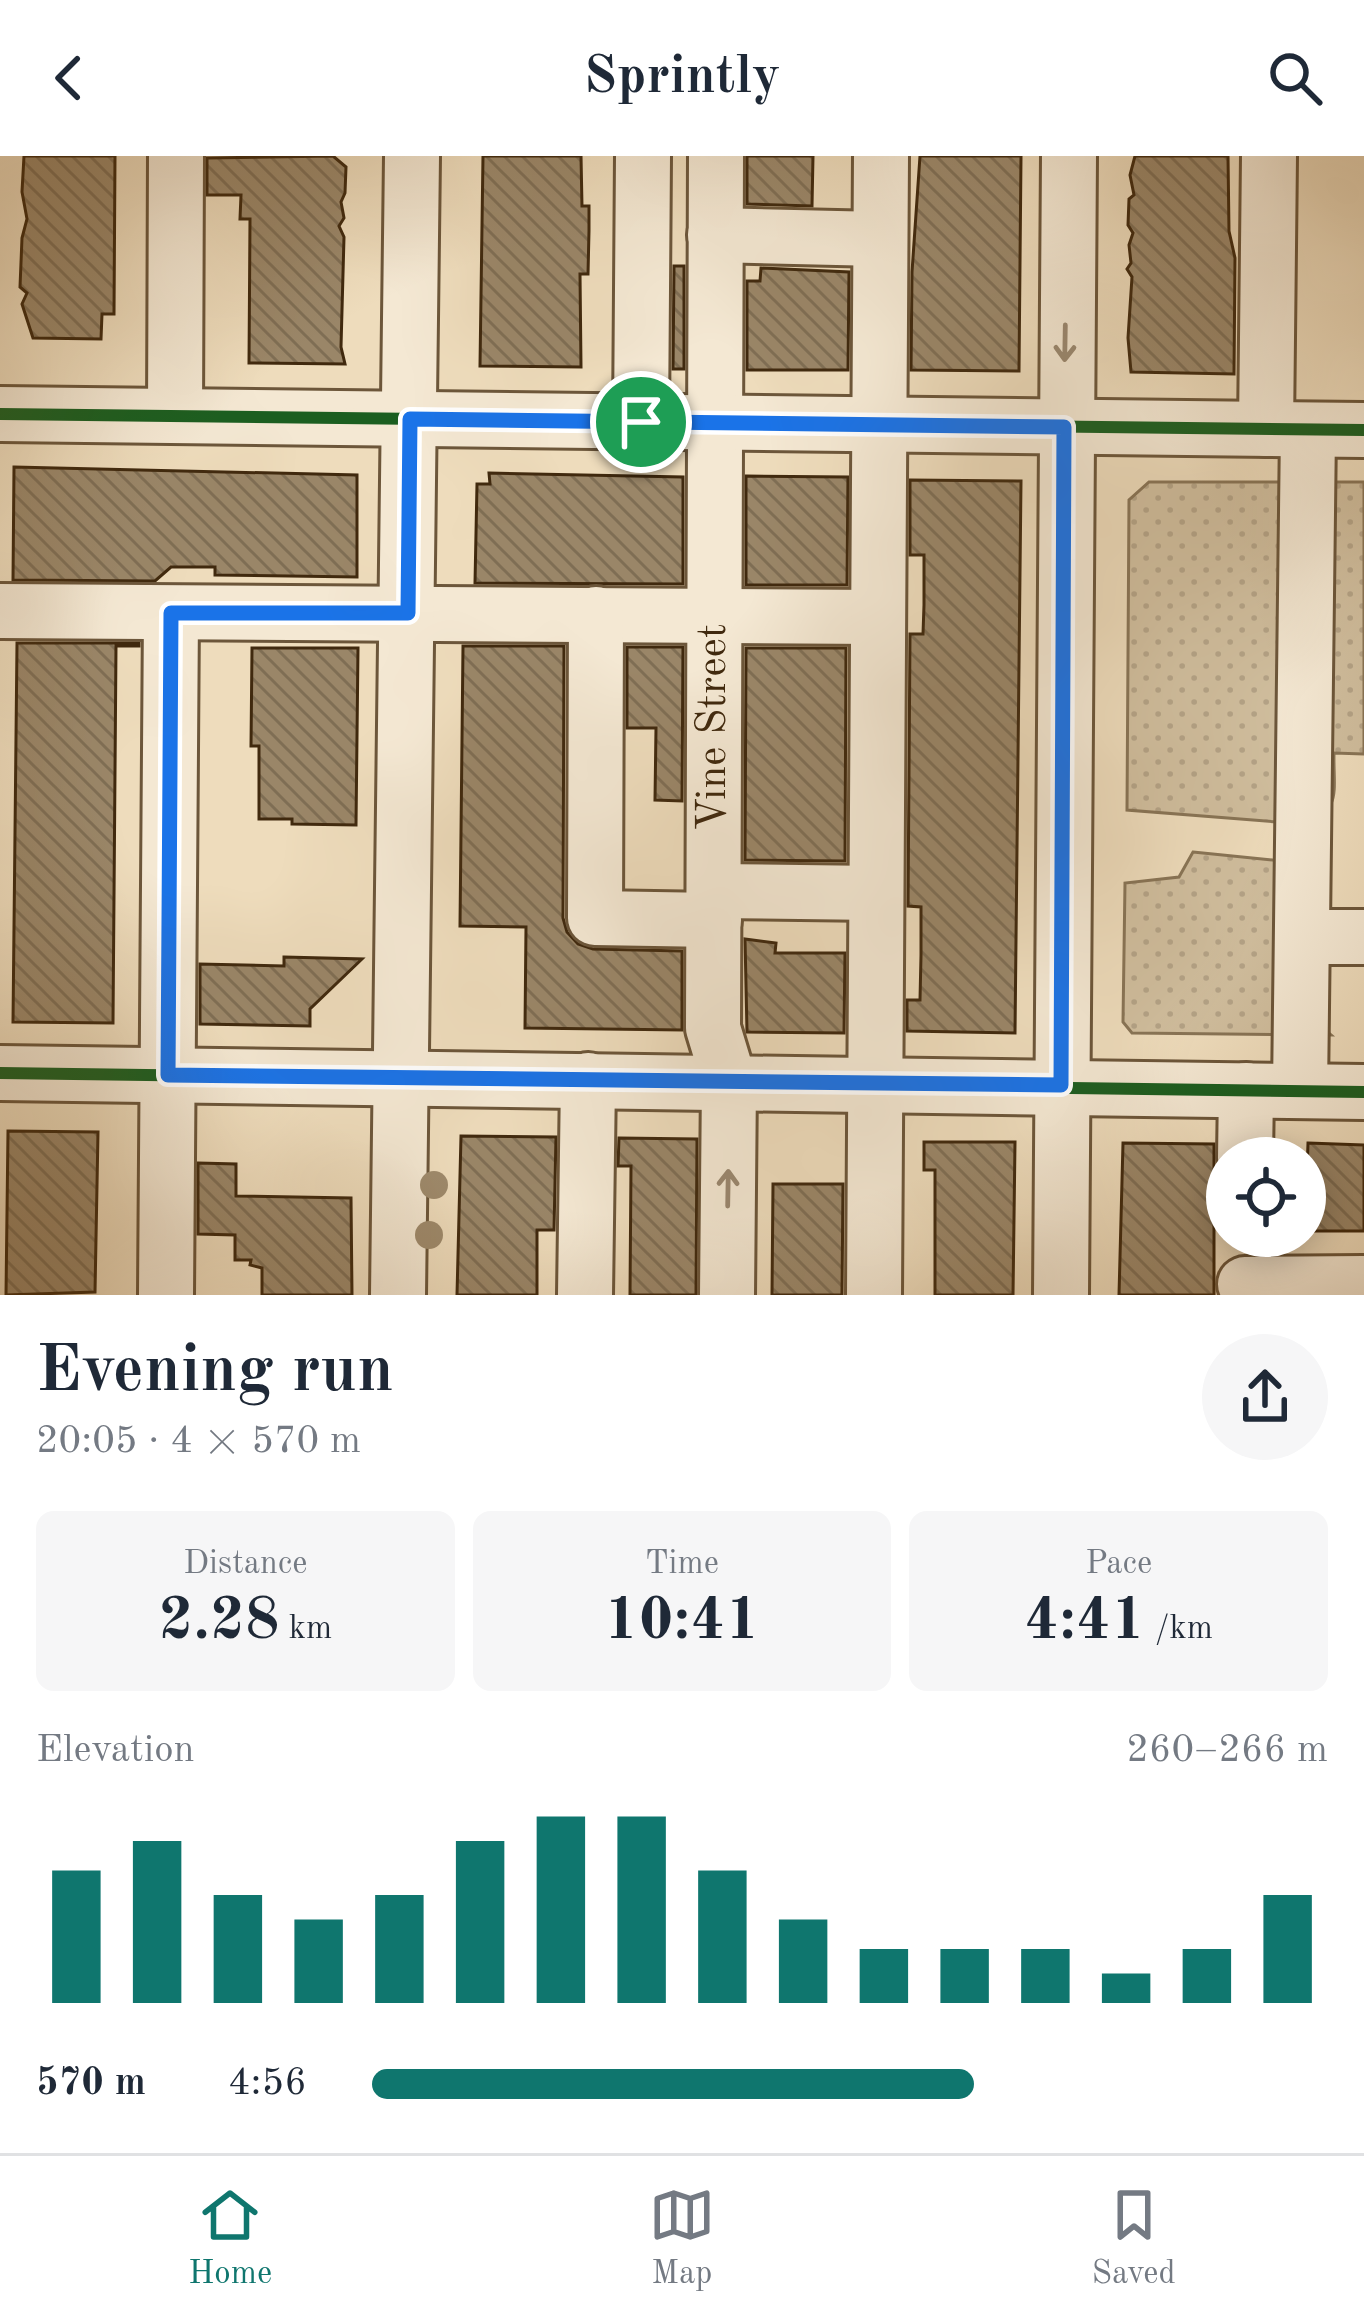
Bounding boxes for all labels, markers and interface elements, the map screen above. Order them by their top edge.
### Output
icon: back [36,45,102,111]
icon: search [1262,45,1328,111]
text: Sprintly [584,51,780,105]
one-way arrow [1054,323,1077,362]
pin [590,371,692,473]
icon: arrive [608,389,674,455]
street label: Vine Street [693,624,735,830]
map controls [1206,1137,1326,1257]
button: locate [1206,1137,1326,1257]
one-way arrow [716,1169,739,1208]
button: share [1202,1334,1328,1460]
text: Evening run [36,1340,394,1406]
text: 20:05 · 4 × 570 m [36,1422,361,1461]
text: Distance [183,1548,307,1581]
text: Time [645,1548,719,1581]
text: Pace [1085,1548,1152,1581]
text: 2.28 [158,1592,280,1652]
text: 10:41 [604,1592,760,1652]
text: 4:41 [1024,1592,1146,1652]
text: km [280,1613,332,1646]
text: /km [1146,1613,1213,1646]
text: Elevation [36,1731,195,1770]
text: 260–266 m [1126,1731,1328,1770]
text: 570 m [36,2064,146,2103]
text: 4:56 [228,2064,307,2103]
tab: Home [188,2182,272,2295]
tab: Map [649,2182,715,2295]
tab: Saved [1092,2182,1176,2295]

